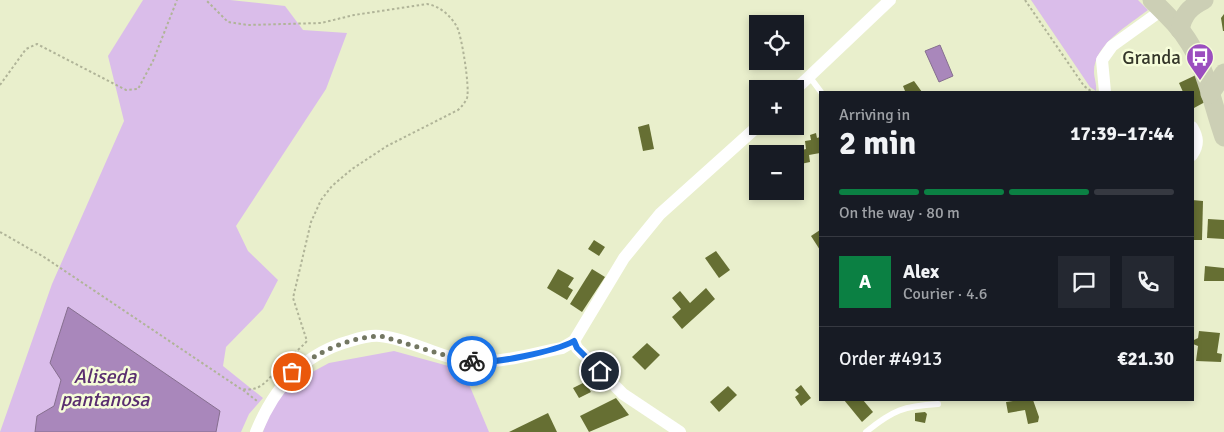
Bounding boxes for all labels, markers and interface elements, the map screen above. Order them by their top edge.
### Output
map controls [749,15,804,200]
button: locate [749,15,804,70]
bus stop icon: Granda [1185,42,1215,81]
place label: Granda [1122,46,1181,70]
button: + [749,80,804,135]
text: Arriving in [839,105,910,125]
text: 17:39–17:44 [1070,122,1174,146]
text: 2 min [839,124,916,163]
button: − [749,145,804,200]
text: On the way · 80 m [839,203,960,223]
button: chat [1058,256,1110,308]
button: phone [1122,256,1174,308]
text: Alex [903,260,939,284]
text: A [859,270,871,294]
text: Courier · 4.6 [903,284,987,304]
courier [447,336,497,386]
icon: bike [458,347,486,375]
text: Order #4913 [839,347,942,371]
text: €21.30 [1117,347,1174,371]
pin [579,350,621,392]
pin [271,351,313,393]
icon: home [586,357,614,385]
icon: bag [278,358,306,386]
water label: Aliseda pantanosa [61,364,150,412]

